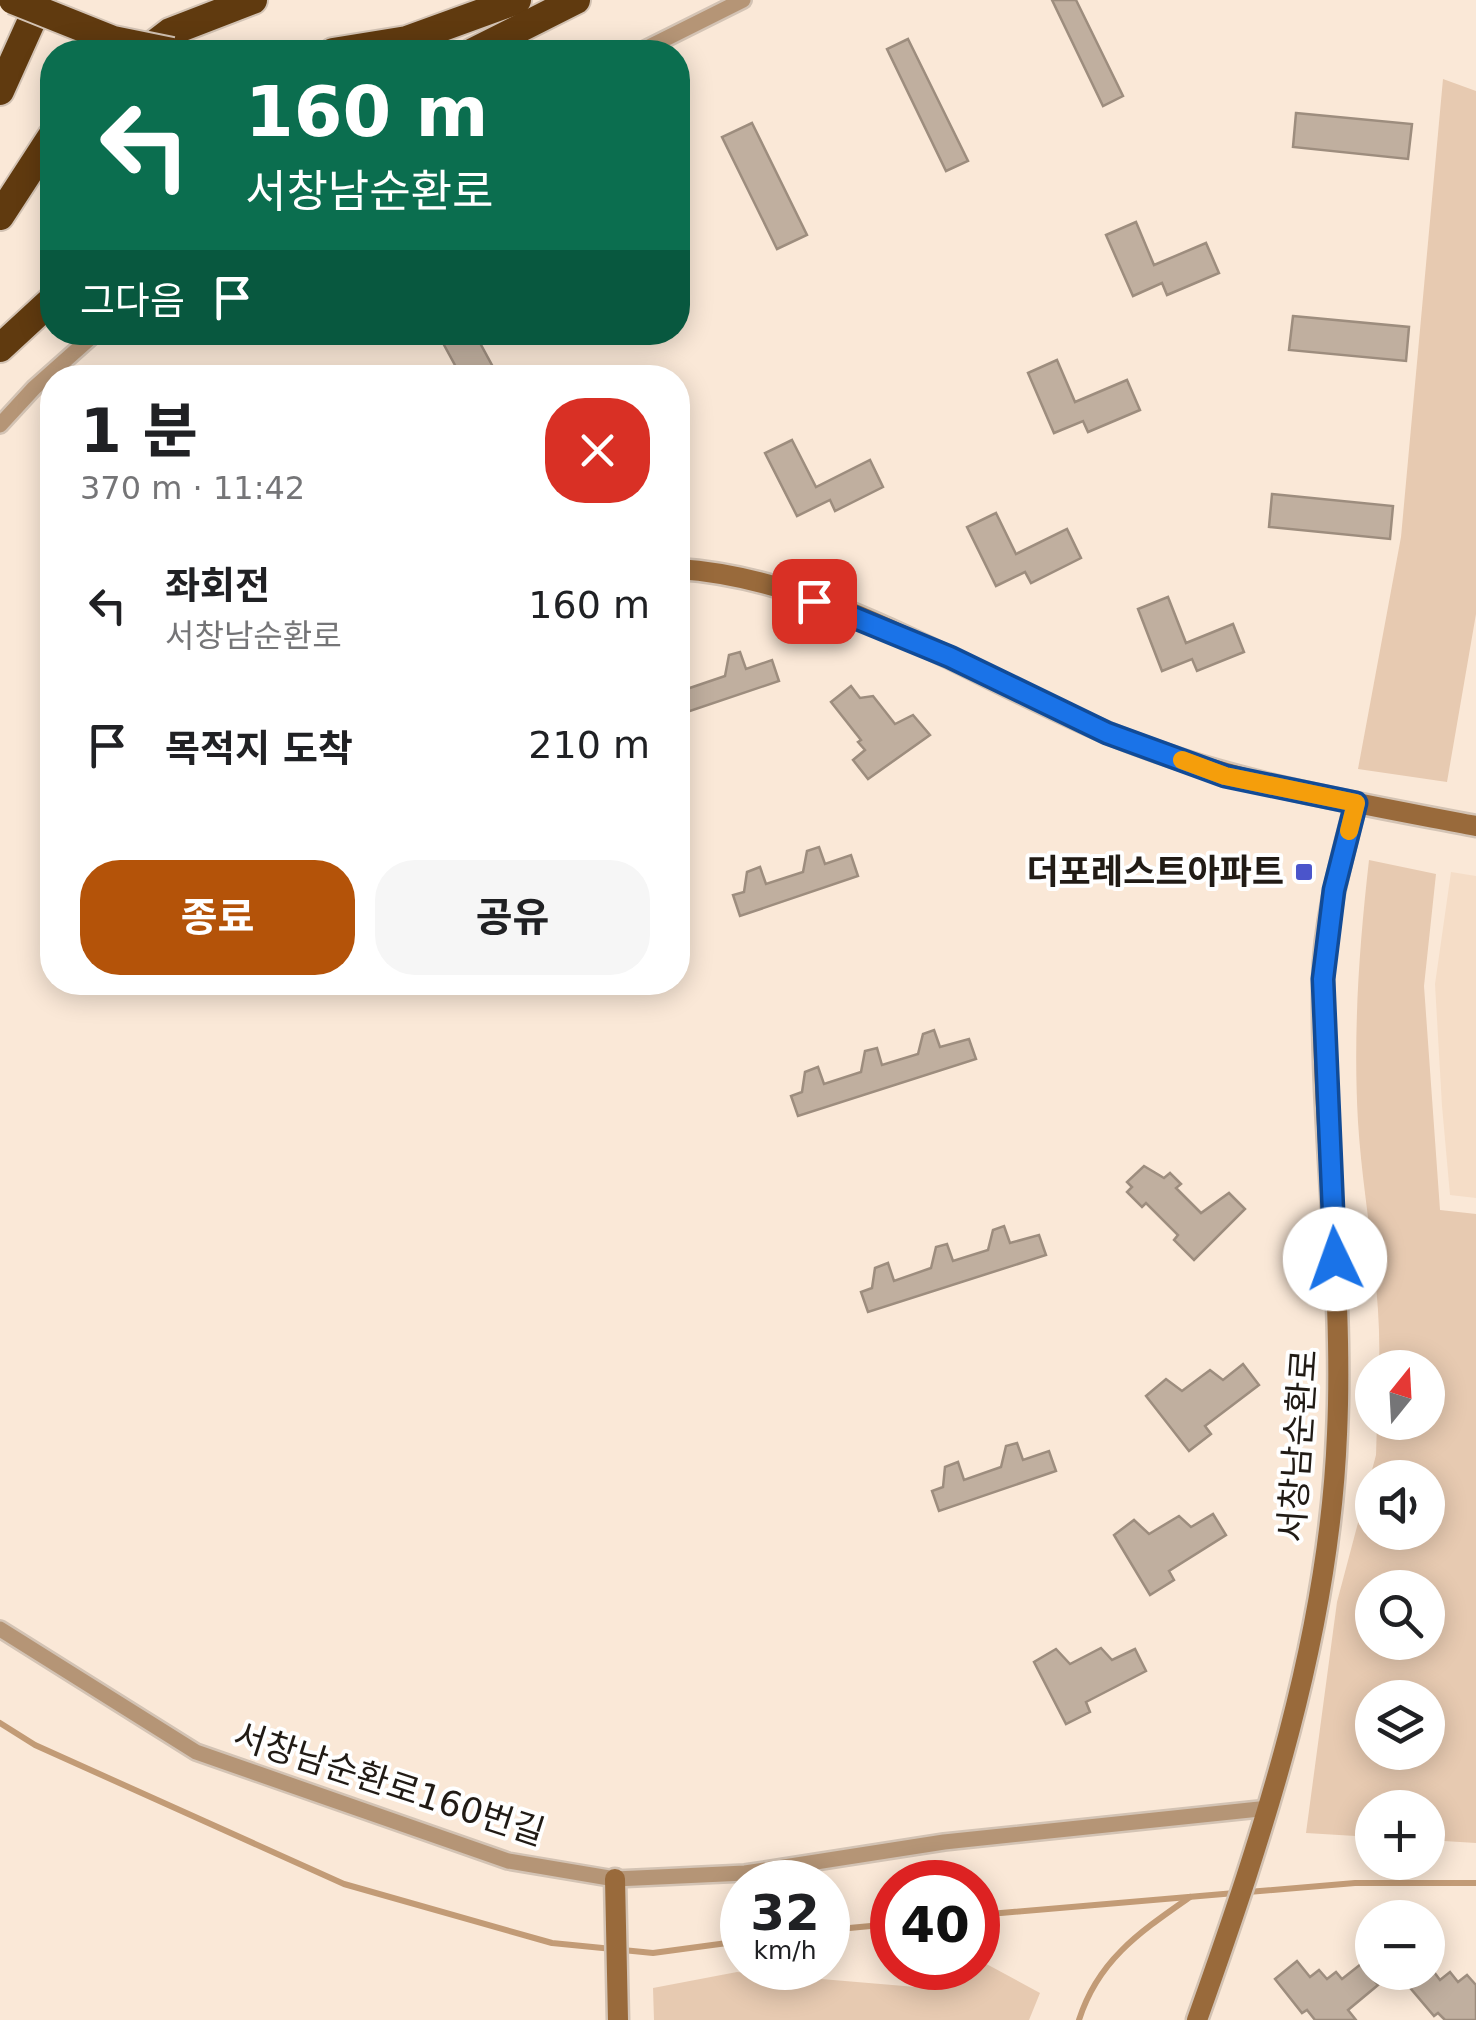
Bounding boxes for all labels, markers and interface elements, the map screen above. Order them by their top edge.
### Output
text: 160 m [245,71,488,153]
icon: left [80,80,210,210]
text: 서창남순환로 [245,165,493,218]
icon: arrive [205,270,260,325]
text: 그다음 [80,279,185,323]
text: 1 분 [80,396,198,466]
button: close [545,398,650,503]
text: 370 m · 11:42 [80,469,305,507]
pin [772,559,857,644]
text: 좌회전 [165,564,270,608]
icon: arrive [787,574,842,629]
icon: left [80,578,135,633]
text: 160 m [528,583,650,627]
text: 서창남순환로 [165,617,342,655]
icon: arrive [80,718,135,773]
text: 210 m [528,723,650,767]
text: 목적지 도착 [165,727,353,771]
place label: 더포레스트아파트 [1026,852,1284,892]
button: 종료 [80,860,355,975]
button: 공유 [375,860,650,975]
marker: 더포레스트아파트 [1293,861,1315,883]
position arrow [1283,1207,1387,1311]
street label: 서창남순환로 [1271,1348,1325,1544]
north arrow [1355,1350,1445,1440]
map controls [1355,1350,1445,1990]
button: sound [1355,1460,1445,1550]
button: search [1355,1570,1445,1660]
button: layers [1355,1680,1445,1770]
street label: 서창남순환로160번길 [229,1715,549,1853]
button: + [1355,1790,1445,1880]
speed limit sign: 40 [870,1860,1000,1990]
text: 32 [750,1884,820,1942]
button: − [1355,1900,1445,1990]
text: km/h [753,1936,817,1965]

